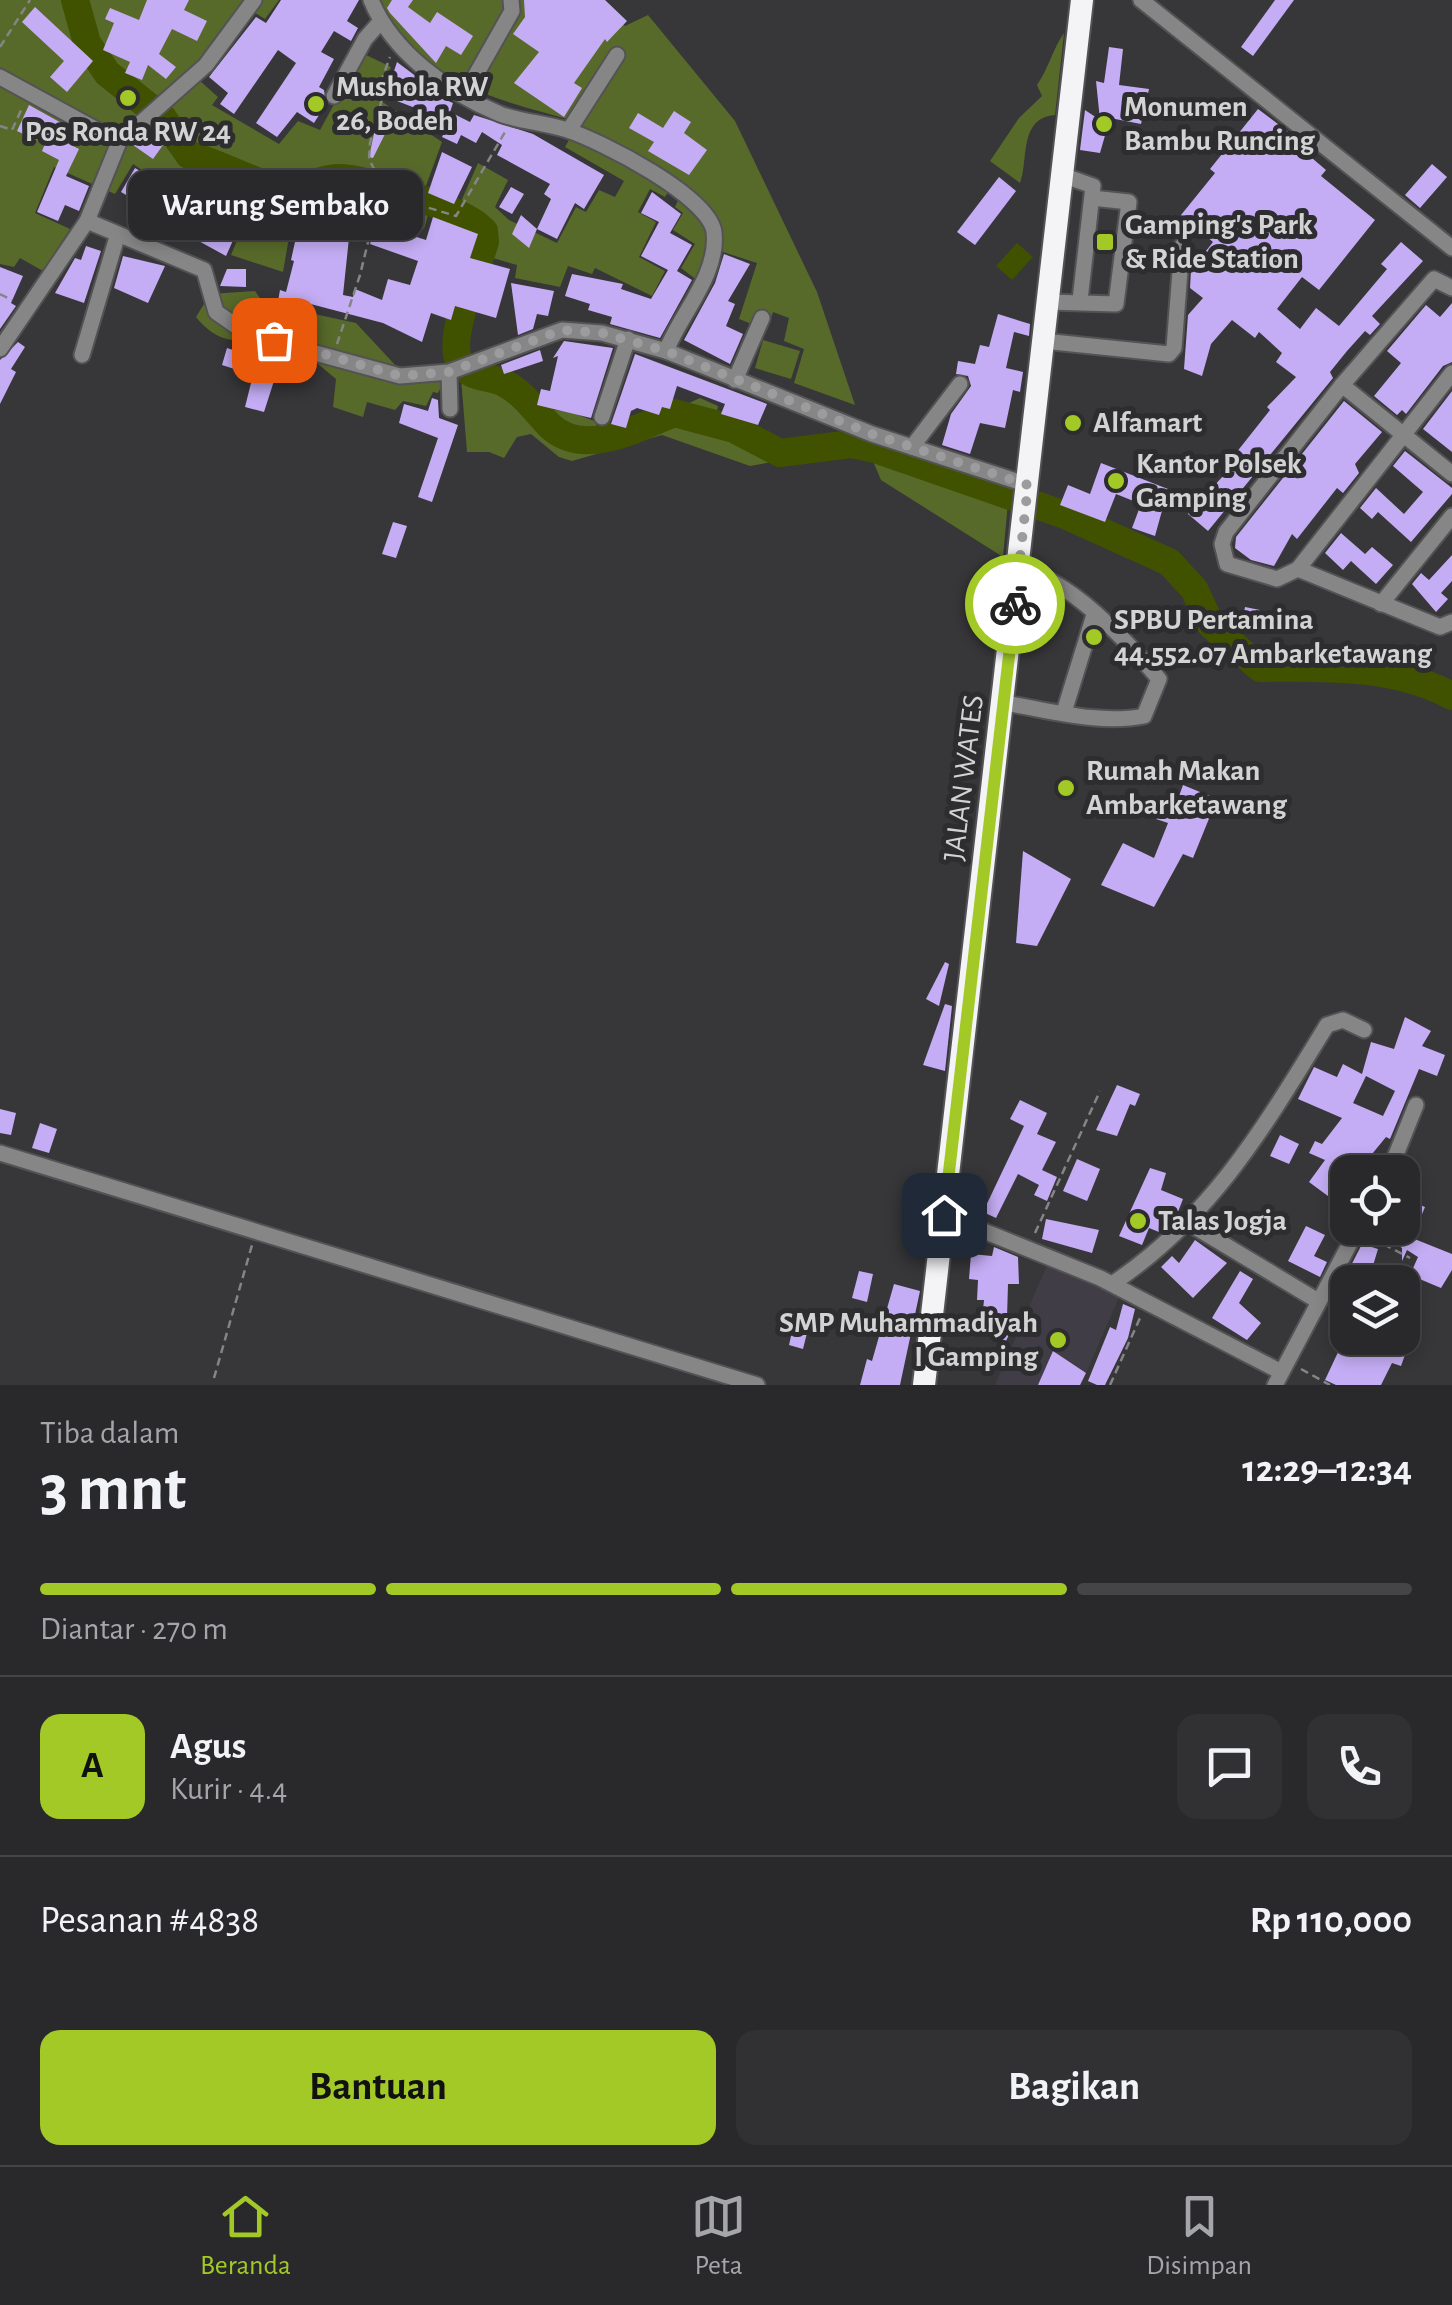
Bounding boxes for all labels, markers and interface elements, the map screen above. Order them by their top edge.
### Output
place label: Mushola RW 26, Bodeh [336,72,488,136]
marker: Pos Ronda RW 24 [117,87,139,109]
place label: Monumen Bambu Runcing [1124,92,1316,156]
marker: Mushola RW 26, Bodeh [305,93,327,115]
marker: Monumen Bambu Runcing [1093,113,1115,135]
place label: Pos Ronda RW 24 [25,117,231,147]
callout: Warung Sembako [126,170,422,240]
text: Warung Sembako [162,189,389,221]
place label: Gamping's Park & Ride Station [1125,210,1313,274]
marker: Gamping's Park & Ride Station [1094,231,1116,253]
pin [232,298,317,383]
icon: bag [247,313,302,368]
place label: Alfamart [1093,408,1202,438]
marker: Alfamart [1062,412,1084,434]
place label: Kantor Polsek Gamping [1136,449,1302,513]
marker: Kantor Polsek Gamping [1105,470,1127,492]
courier [965,554,1065,654]
icon: bike [988,577,1043,632]
place label: SPBU Pertamina 44.552.07 Ambarketawang [1114,605,1433,669]
marker: SPBU Pertamina 44.552.07 Ambarketawang [1083,626,1105,648]
street label: JALAN WATES [939,693,989,863]
place label: Rumah Makan Ambarketawang [1086,756,1288,820]
marker: Rumah Makan Ambarketawang [1055,777,1077,799]
map controls [1330,1155,1420,1355]
button: locate [1330,1155,1420,1245]
pin [902,1173,987,1258]
icon: home [917,1188,972,1243]
place label: Talas Jogja [1158,1206,1287,1236]
marker: Talas Jogja [1127,1210,1149,1232]
button: layers [1330,1265,1420,1355]
place label: SMP Muhammadiyah I Gamping [779,1308,1039,1372]
marker: SMP Muhammadiyah I Gamping [1047,1329,1069,1351]
text: Tiba dalam [40,1417,179,1449]
text: 12:29–12:34 [1242,1451,1412,1489]
text: 3 mnt [40,1457,186,1522]
text: Diantar · 270 m [40,1613,228,1645]
button: chat [1177,1714,1282,1819]
button: phone [1307,1714,1412,1819]
text: Agus [170,1728,246,1766]
text: A [81,1747,104,1785]
text: Kurir · 4.4 [170,1773,287,1805]
text: Pesanan #4838 [40,1902,259,1940]
text: Rp 110,000 [1250,1902,1412,1940]
button: Bantuan [40,2030,716,2145]
button: Bagikan [736,2030,1412,2145]
tab: Beranda [200,2189,291,2283]
tab: Peta [691,2189,746,2283]
tab: Disimpan [1146,2189,1252,2283]

